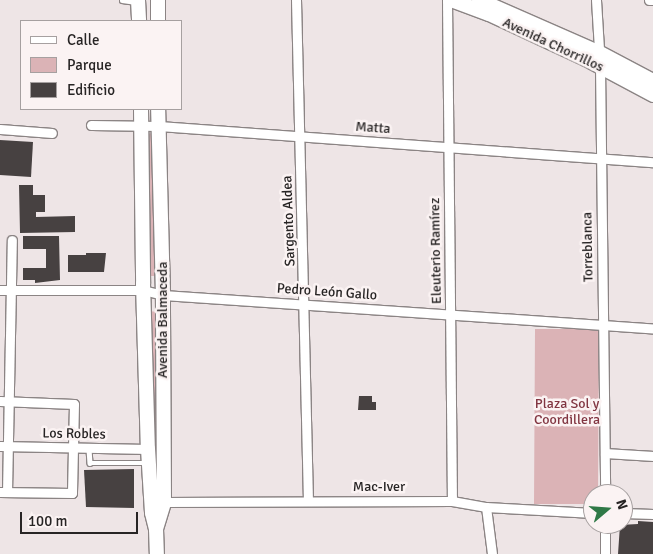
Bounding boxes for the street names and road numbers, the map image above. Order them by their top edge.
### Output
street label: Avenida Chorrillos [500,14,606,76]
street label: Matta [355,118,391,138]
street label: Sargento Aldea [279,175,299,267]
street label: Eleuterio Ramírez [427,198,445,304]
street label: Torreblanca [579,212,597,282]
street label: Avenida Balmaceda [155,262,171,378]
street label: Pedro León Gallo [276,280,378,304]
street label: Los Robles [42,425,106,443]
street label: Mac-Iver [353,479,405,495]

